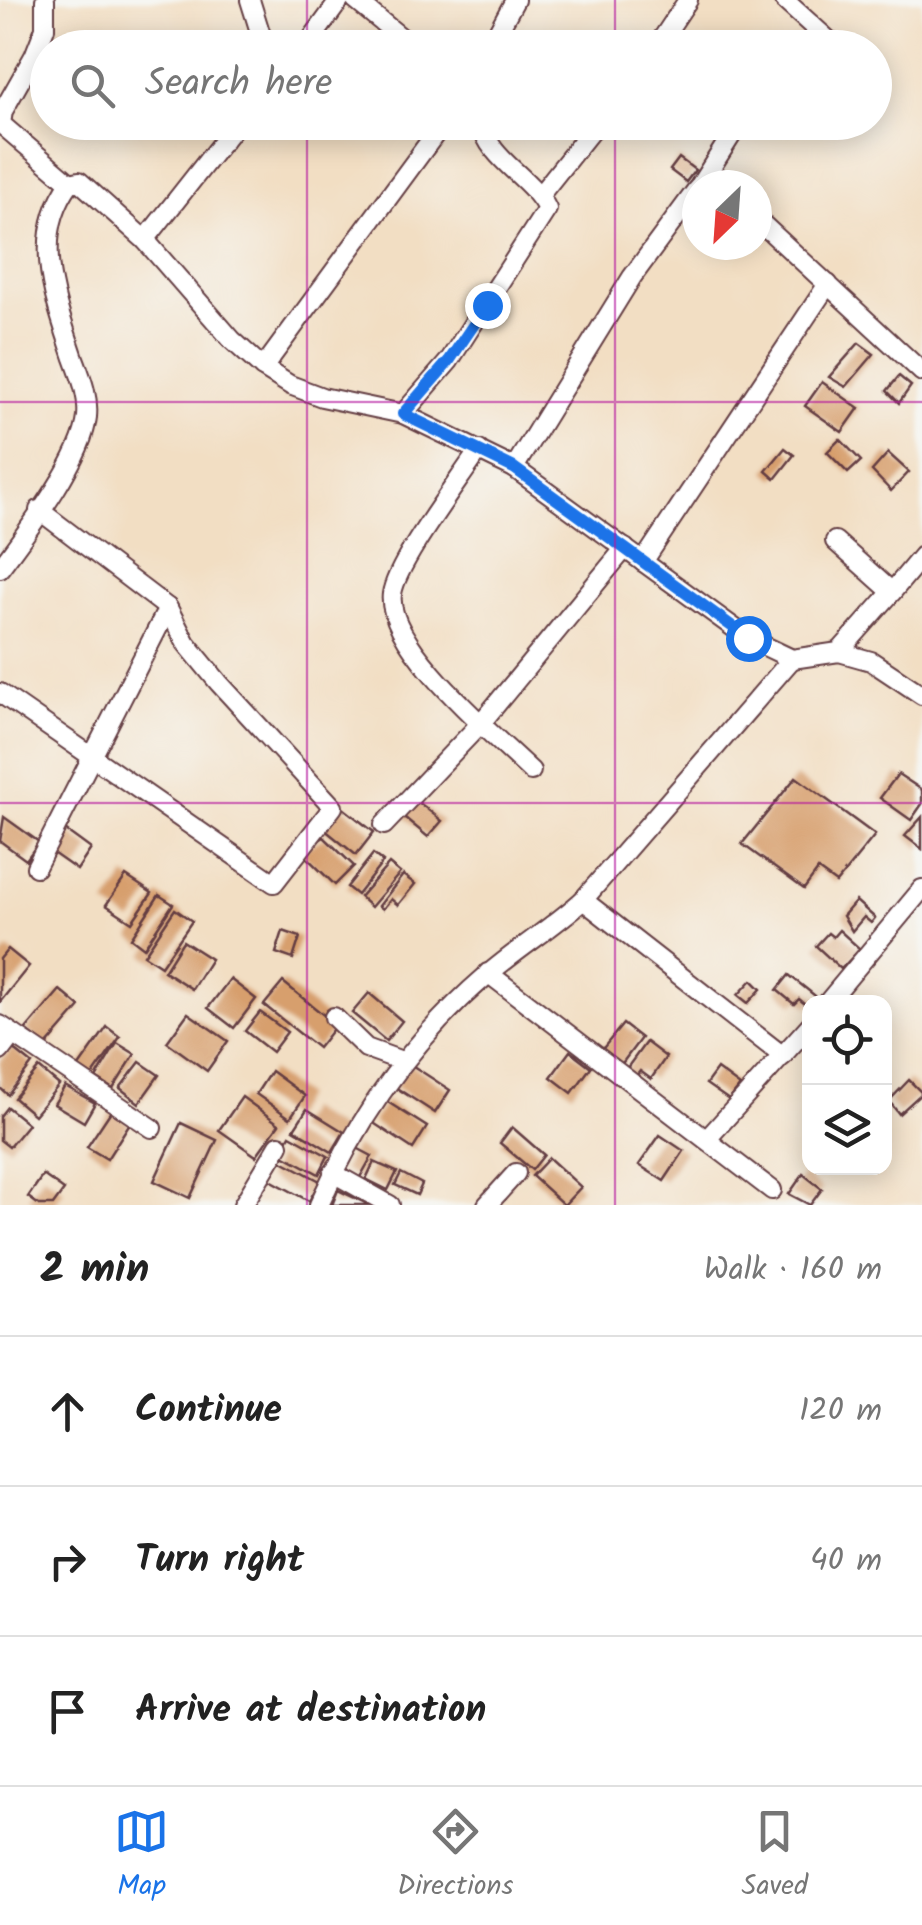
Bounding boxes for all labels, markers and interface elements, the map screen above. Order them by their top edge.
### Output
search box [30,30,892,140]
text: Search here [145,55,332,115]
icon: search [65,58,120,113]
north arrow [682,170,772,260]
route end [465,283,511,329]
route start [726,616,772,662]
map controls [802,995,892,1175]
button: locate [802,995,892,1085]
button: layers [802,1085,892,1175]
text: 2 min [40,1237,149,1304]
text: Walk · 160 m [704,1245,882,1296]
text: Continue [135,1381,282,1441]
icon: ahead [40,1384,95,1439]
text: 120 m [799,1386,882,1437]
text: Turn right [135,1531,304,1591]
icon: right [40,1534,95,1589]
text: 40 m [810,1536,882,1587]
text: Arrive at destination [135,1681,486,1741]
icon: arrive [40,1684,95,1739]
tab: Map [114,1804,169,1909]
tab: Directions [397,1804,513,1909]
tab: Saved [742,1804,808,1909]

